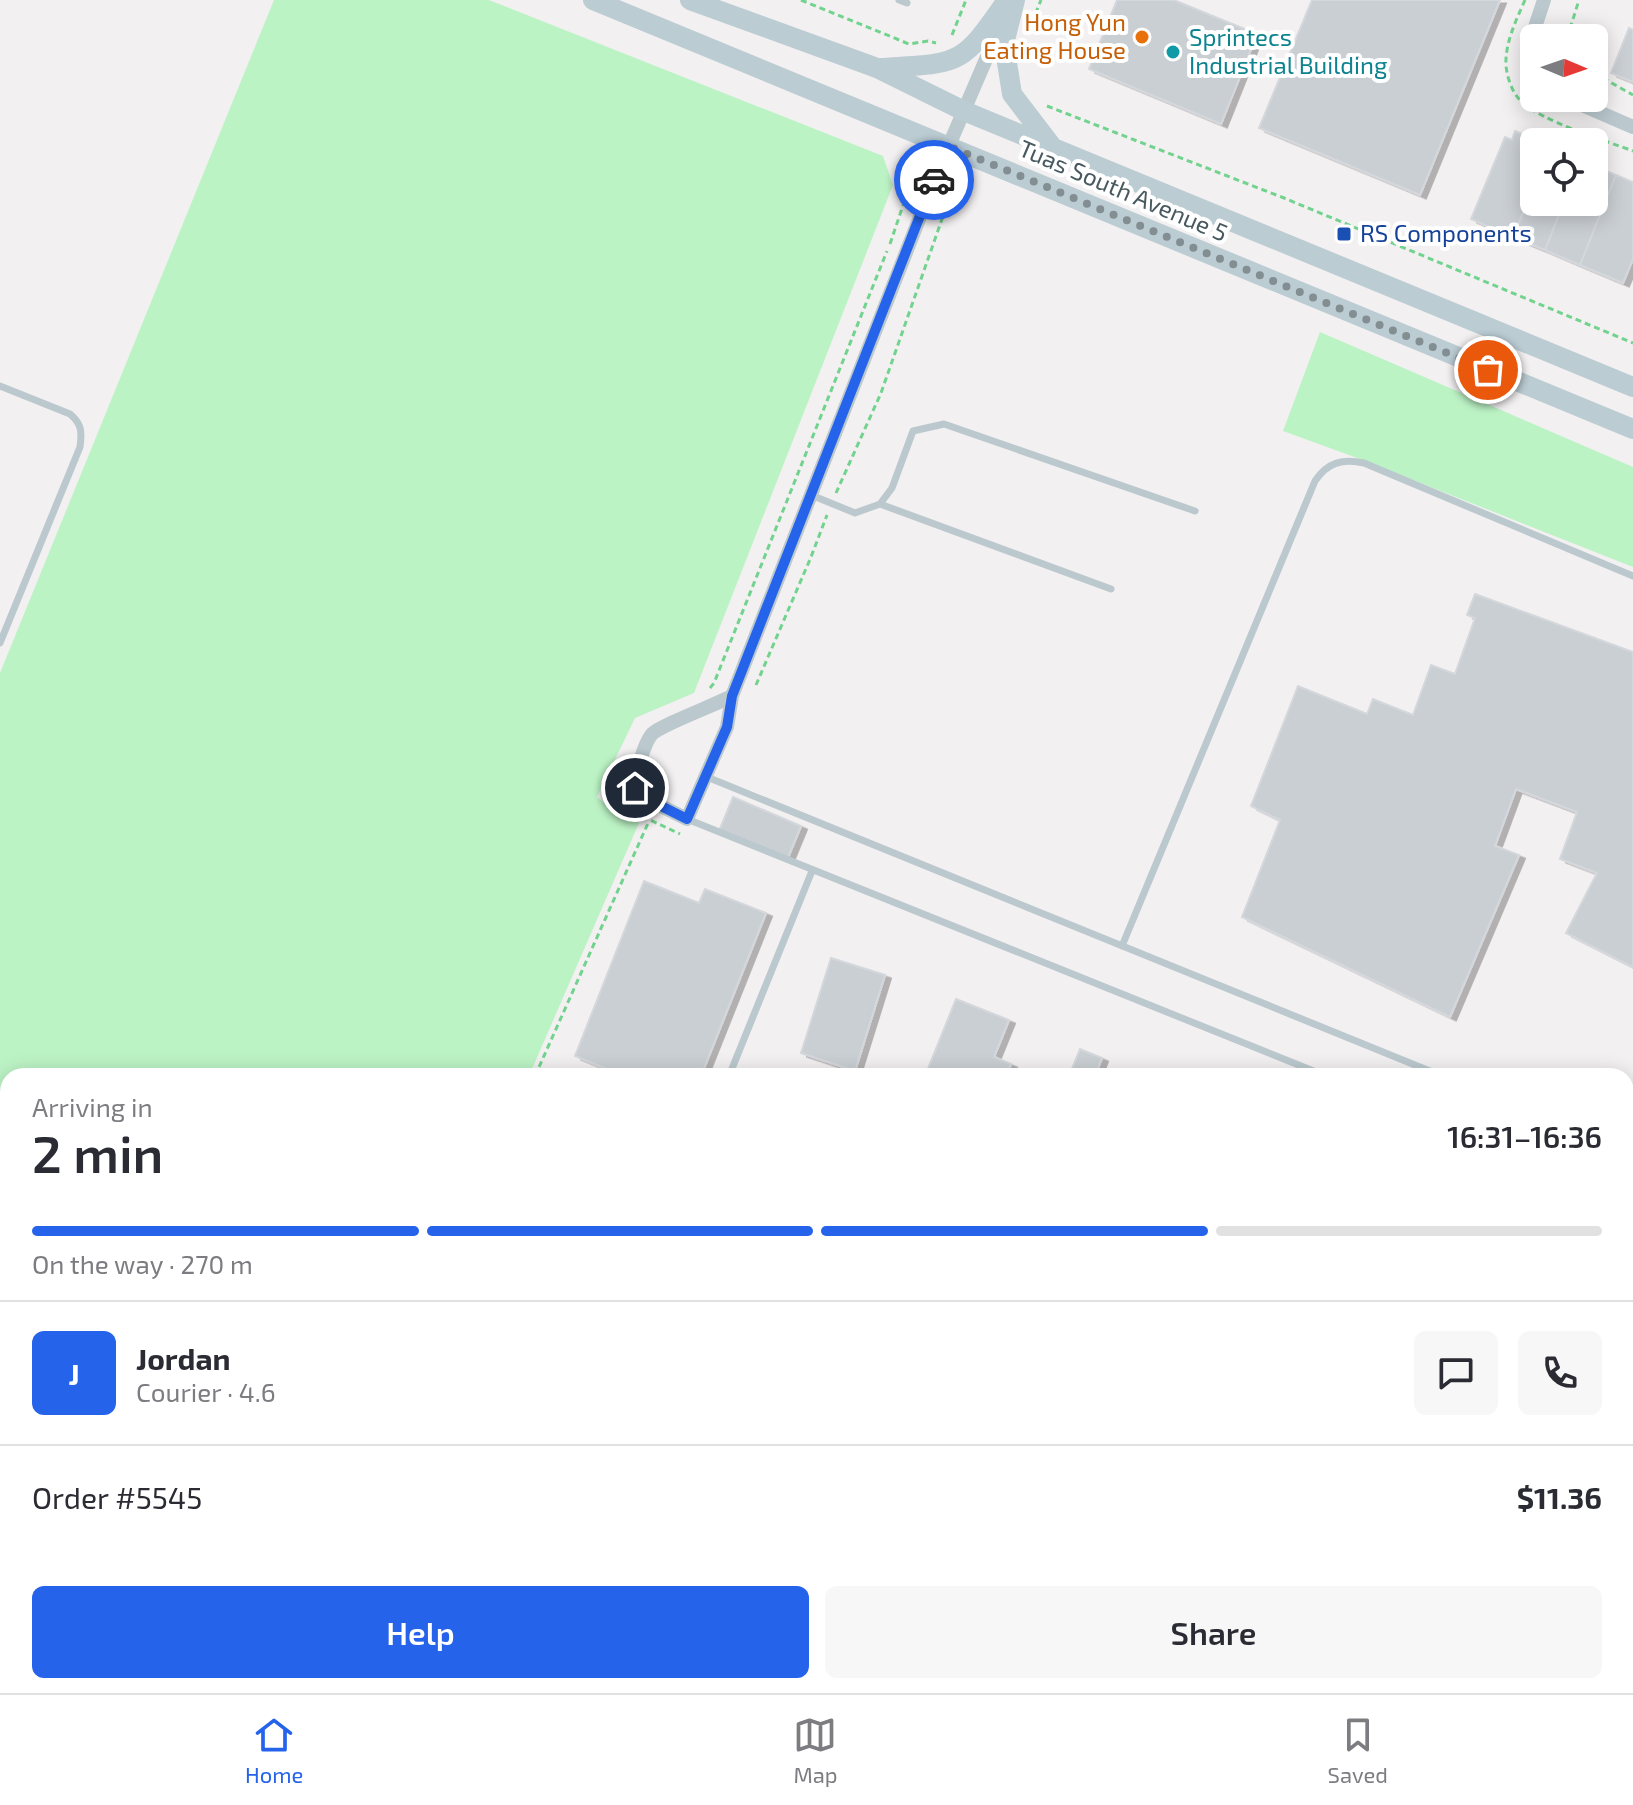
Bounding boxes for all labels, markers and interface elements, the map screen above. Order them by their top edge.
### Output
place label: Hong Yun Eating House [983,7,1126,64]
place label: Sprintecs Industrial Building [1189,22,1387,79]
north arrow [1520,24,1608,112]
map controls [1520,24,1608,216]
marker: Hong Yun Eating House [1133,28,1151,46]
marker: Sprintecs Industrial Building [1164,43,1182,61]
button: locate [1520,128,1608,216]
street label: Tuas South Avenue 5 [1015,133,1232,247]
courier [894,140,974,220]
icon: car [912,158,956,202]
place label: RS Components [1360,218,1532,247]
marker: RS Components [1335,225,1353,243]
pin [1454,336,1522,404]
icon: bag [1466,348,1510,392]
pin [601,754,669,822]
icon: home [613,766,657,810]
text: Arriving in [32,1091,153,1122]
text: 16:31–16:36 [1447,1118,1602,1154]
text: 2 min [32,1121,163,1183]
text: On the way · 270 m [32,1248,253,1279]
button: chat [1414,1331,1498,1415]
button: phone [1518,1331,1602,1415]
text: Jordan [136,1340,231,1376]
text: J [68,1355,80,1391]
text: Courier · 4.6 [136,1376,276,1407]
text: Order #5545 [32,1479,202,1515]
text: $11.36 [1517,1479,1602,1515]
button: Help [32,1586,809,1678]
button: Share [825,1586,1602,1678]
tab: Home [245,1713,303,1787]
tab: Map [793,1713,838,1787]
tab: Saved [1328,1713,1388,1787]

